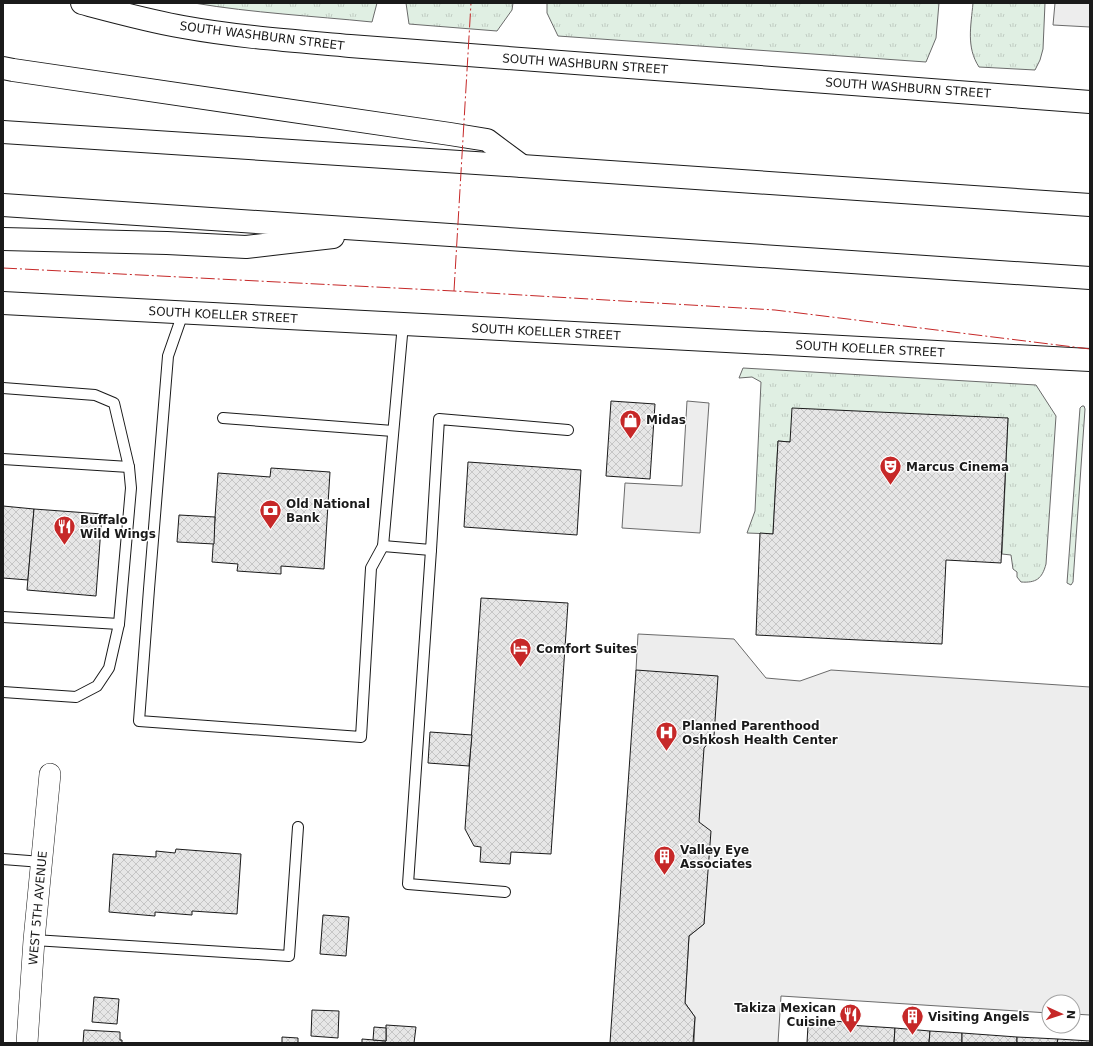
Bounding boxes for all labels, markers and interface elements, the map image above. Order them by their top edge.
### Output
street label: SOUTH WASHBURN STREET [179,19,346,53]
street label: SOUTH WASHBURN STREET [502,51,669,77]
street label: SOUTH WASHBURN STREET [825,75,992,101]
street label: SOUTH KOELLER STREET [148,304,299,326]
street label: SOUTH KOELLER STREET [471,321,622,343]
street label: SOUTH KOELLER STREET [795,338,946,360]
shop icon: Midas [617,407,643,440]
place label: Midas [646,413,686,427]
theatre icon: Marcus Cinema [877,454,903,487]
place label: Marcus Cinema [906,460,1009,474]
place label: Old National Bank [286,497,370,525]
bank icon: Old National Bank [257,498,283,531]
place label: Buffalo Wild Wings [80,513,156,541]
restaurant icon: Buffalo Wild Wings [52,514,78,547]
hotel icon: Comfort Suites [507,636,533,669]
place label: Comfort Suites [536,642,637,656]
place label: Planned Parenthood Oshkosh Health Center [682,719,838,747]
hospital icon: Planned Parenthood Oshkosh Health Center [653,720,679,753]
place label: Valley Eye Associates [680,843,752,871]
building icon: Valley Eye Associates [651,844,677,877]
street label: WEST 5TH AVENUE [26,850,50,966]
north arrow [1041,994,1081,1034]
place label: Takiza Mexican Cuisine [734,1001,836,1029]
restaurant icon: Takiza Mexican Cuisine [838,1002,864,1035]
building icon: Visiting Angels [899,1004,925,1037]
place label: Visiting Angels [928,1010,1029,1024]
text: N [1064,1010,1077,1019]

